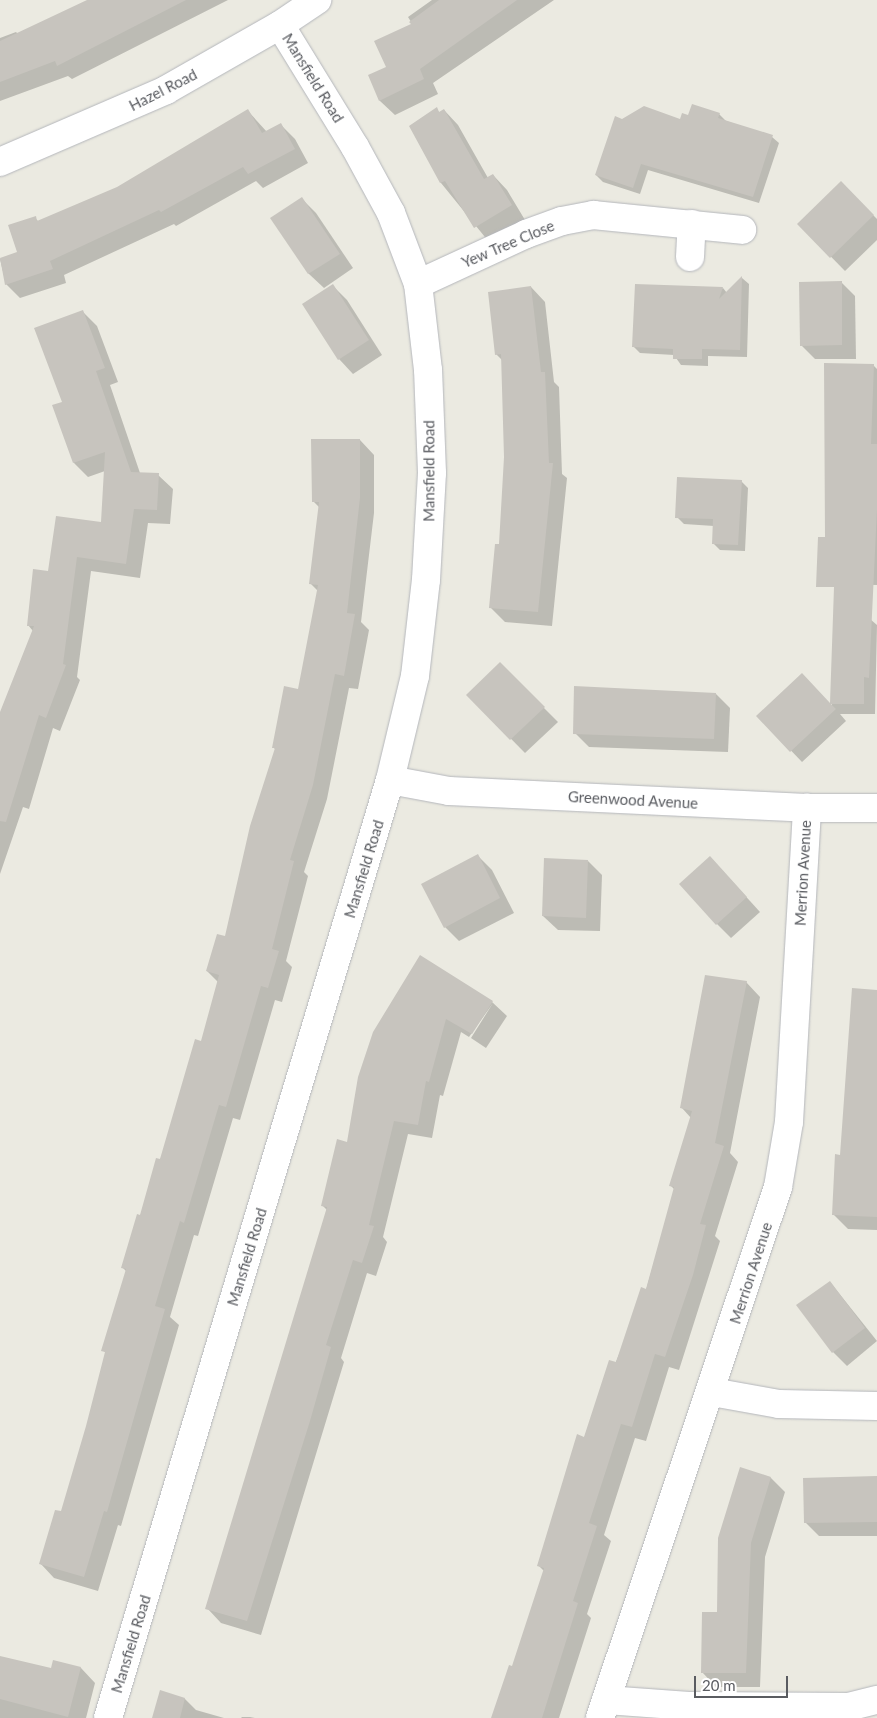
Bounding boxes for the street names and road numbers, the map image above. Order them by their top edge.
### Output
street label: Mansfield Road [278,30,348,126]
street label: Hazel Road [126,65,200,115]
street label: Yew Tree Close [459,216,557,272]
street label: Mansfield Road [420,420,438,522]
street label: Greenwood Avenue [567,788,699,812]
street label: Mansfield Road [341,818,387,920]
street label: Merrion Avenue [791,819,815,927]
street label: Mansfield Road [224,1206,270,1308]
street label: Merrion Avenue [726,1220,776,1326]
street label: Mansfield Road [108,1593,154,1695]

